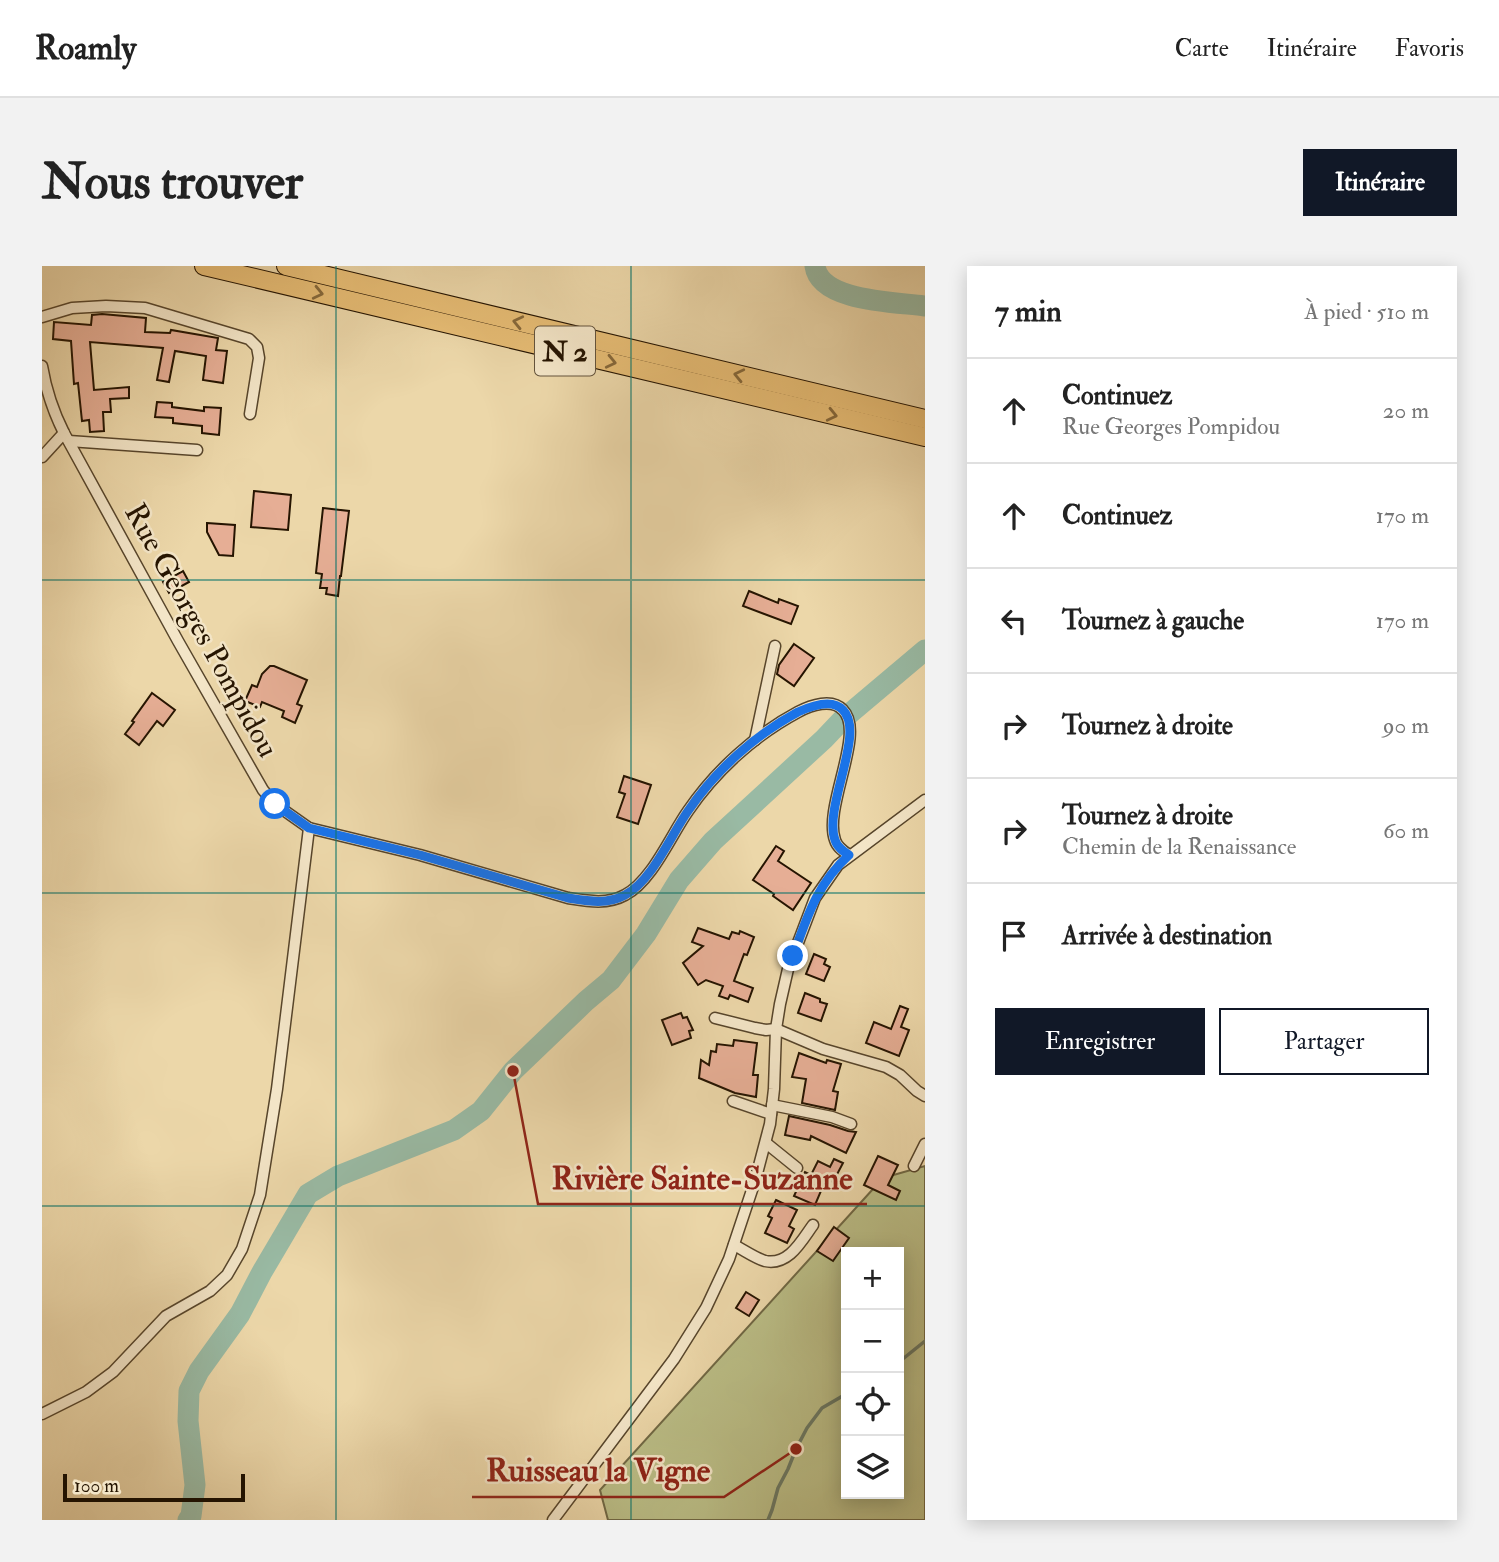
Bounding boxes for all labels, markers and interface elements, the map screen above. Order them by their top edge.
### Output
text: Roamly [35,28,136,69]
text: Carte [1175,33,1229,64]
text: Itinéraire [1267,33,1357,64]
text: Favoris [1395,33,1464,64]
button: Itinéraire [1303,149,1457,216]
text: Nous trouver [42,152,303,213]
one-way arrow [312,285,324,299]
text: 7 min [995,293,1062,330]
text: À pied · 510 m [1304,297,1429,326]
one-way arrow [512,315,524,330]
road number: N 2 [535,326,595,376]
one-way arrow [605,354,617,369]
one-way arrow [734,368,746,383]
text: Continuez [1062,380,1172,412]
icon: ahead [995,392,1033,430]
text: 20 m [1383,396,1429,425]
one-way arrow [826,407,838,421]
text: Rue Georges Pompidou [1062,412,1280,441]
street label: Rue Georges Pompidou [116,497,287,764]
icon: ahead [995,497,1033,535]
text: Continuez [1062,500,1172,532]
text: 170 m [1376,501,1429,530]
icon: left [995,602,1033,640]
text: Tournez à gauche [1062,605,1244,637]
text: 170 m [1376,606,1429,635]
icon: right [995,707,1033,745]
text: Tournez à droite [1062,710,1233,742]
text: 90 m [1383,711,1429,740]
route start [259,788,290,819]
text: Tournez à droite [1062,800,1233,832]
icon: right [995,812,1033,850]
text: 60 m [1383,816,1429,845]
text: Chemin de la Renaissance [1062,832,1296,861]
icon: arrive [995,917,1033,955]
text: Arrivée à destination [1062,920,1272,952]
route end [777,940,808,971]
button: Enregistrer [995,1008,1205,1075]
button: Partager [1219,1008,1429,1075]
callout: Rivière Sainte-Suzanne [538,1151,867,1204]
text: Rivière Sainte-Suzanne [551,1159,853,1199]
map controls [841,1247,904,1499]
button: + [841,1247,904,1310]
button: − [841,1310,904,1373]
button: locate [841,1373,904,1436]
button: layers [841,1436,904,1499]
callout: Ruisseau la Vigne [472,1444,724,1497]
text: Ruisseau la Vigne [486,1451,711,1491]
scale bar [63,1471,245,1503]
text: 100 m [74,1474,119,1498]

